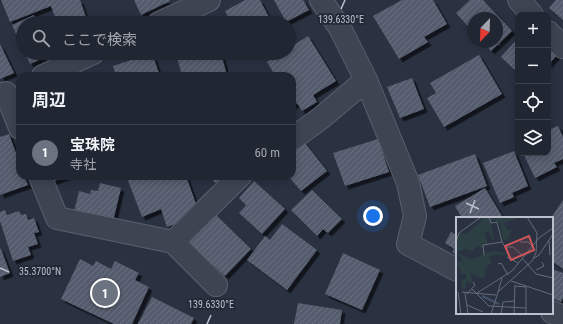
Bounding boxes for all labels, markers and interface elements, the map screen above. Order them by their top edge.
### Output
north arrow [467,12,503,48]
map controls [515,12,551,156]
button: + [515,12,551,48]
text: 139.6330°E [318,14,364,25]
search box [16,16,296,60]
icon: search [30,27,52,49]
text: ここで検索 [62,31,137,49]
button: − [515,48,551,84]
button: locate [515,84,551,120]
text: 周辺 [32,90,66,110]
button: layers [515,120,551,156]
text: 宝珠院 [70,136,115,154]
text: 1 [42,145,48,160]
text: 60 m [254,145,280,160]
text: 寺社 [70,157,96,172]
your location [363,206,383,226]
inset map [456,217,553,314]
text: 35.3700°N [19,266,61,277]
pin: 1 [92,278,118,308]
text: 139.6330°E [188,299,234,310]

